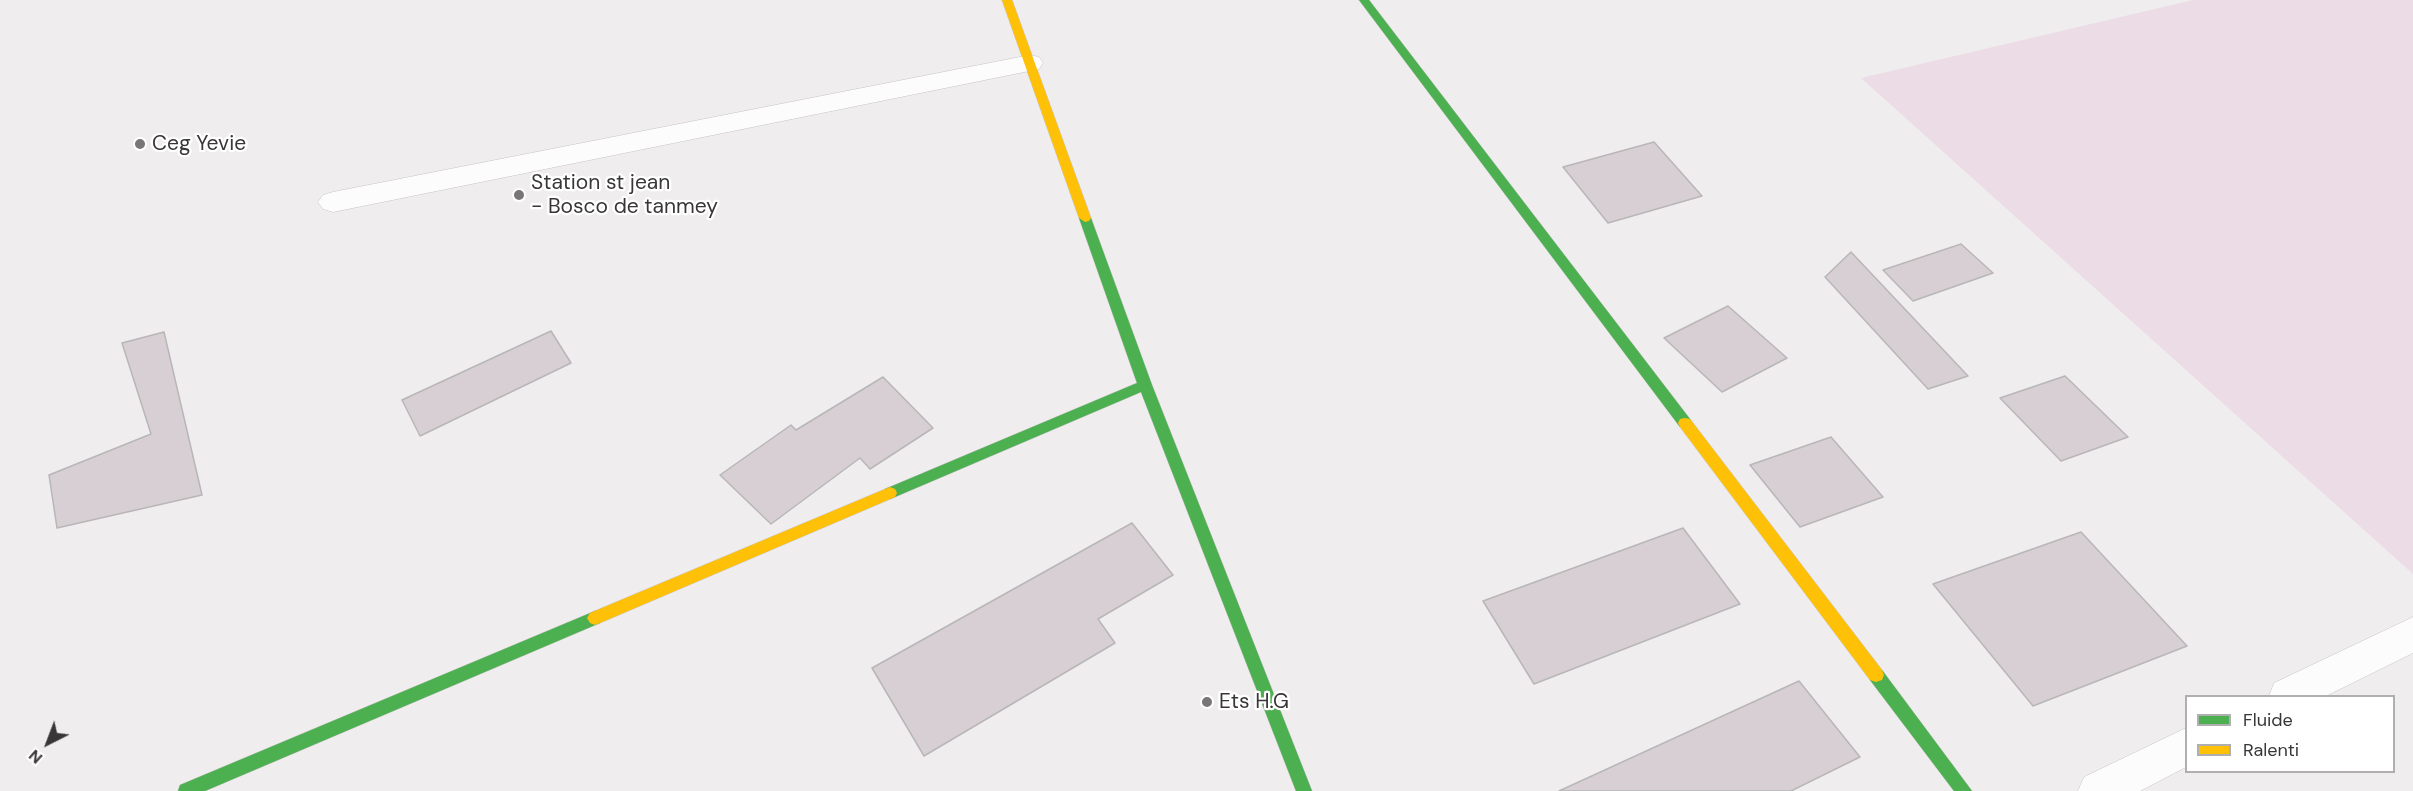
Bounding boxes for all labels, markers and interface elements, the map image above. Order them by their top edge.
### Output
place label: Ceg Yevie [152,131,246,157]
marker: Ceg Yevie [133,137,147,151]
place label: Station st jean - Bosco de tanmey [531,170,718,220]
marker: Station st jean - Bosco de tanmey [512,188,526,202]
place label: Ets H.G [1219,689,1289,715]
marker: Ets H.G [1200,695,1214,709]
legend [2185,695,2395,773]
text: Fluide [2243,708,2293,732]
north arrow [18,713,78,773]
text: Ralenti [2243,738,2299,762]
text: N [24,745,47,768]

